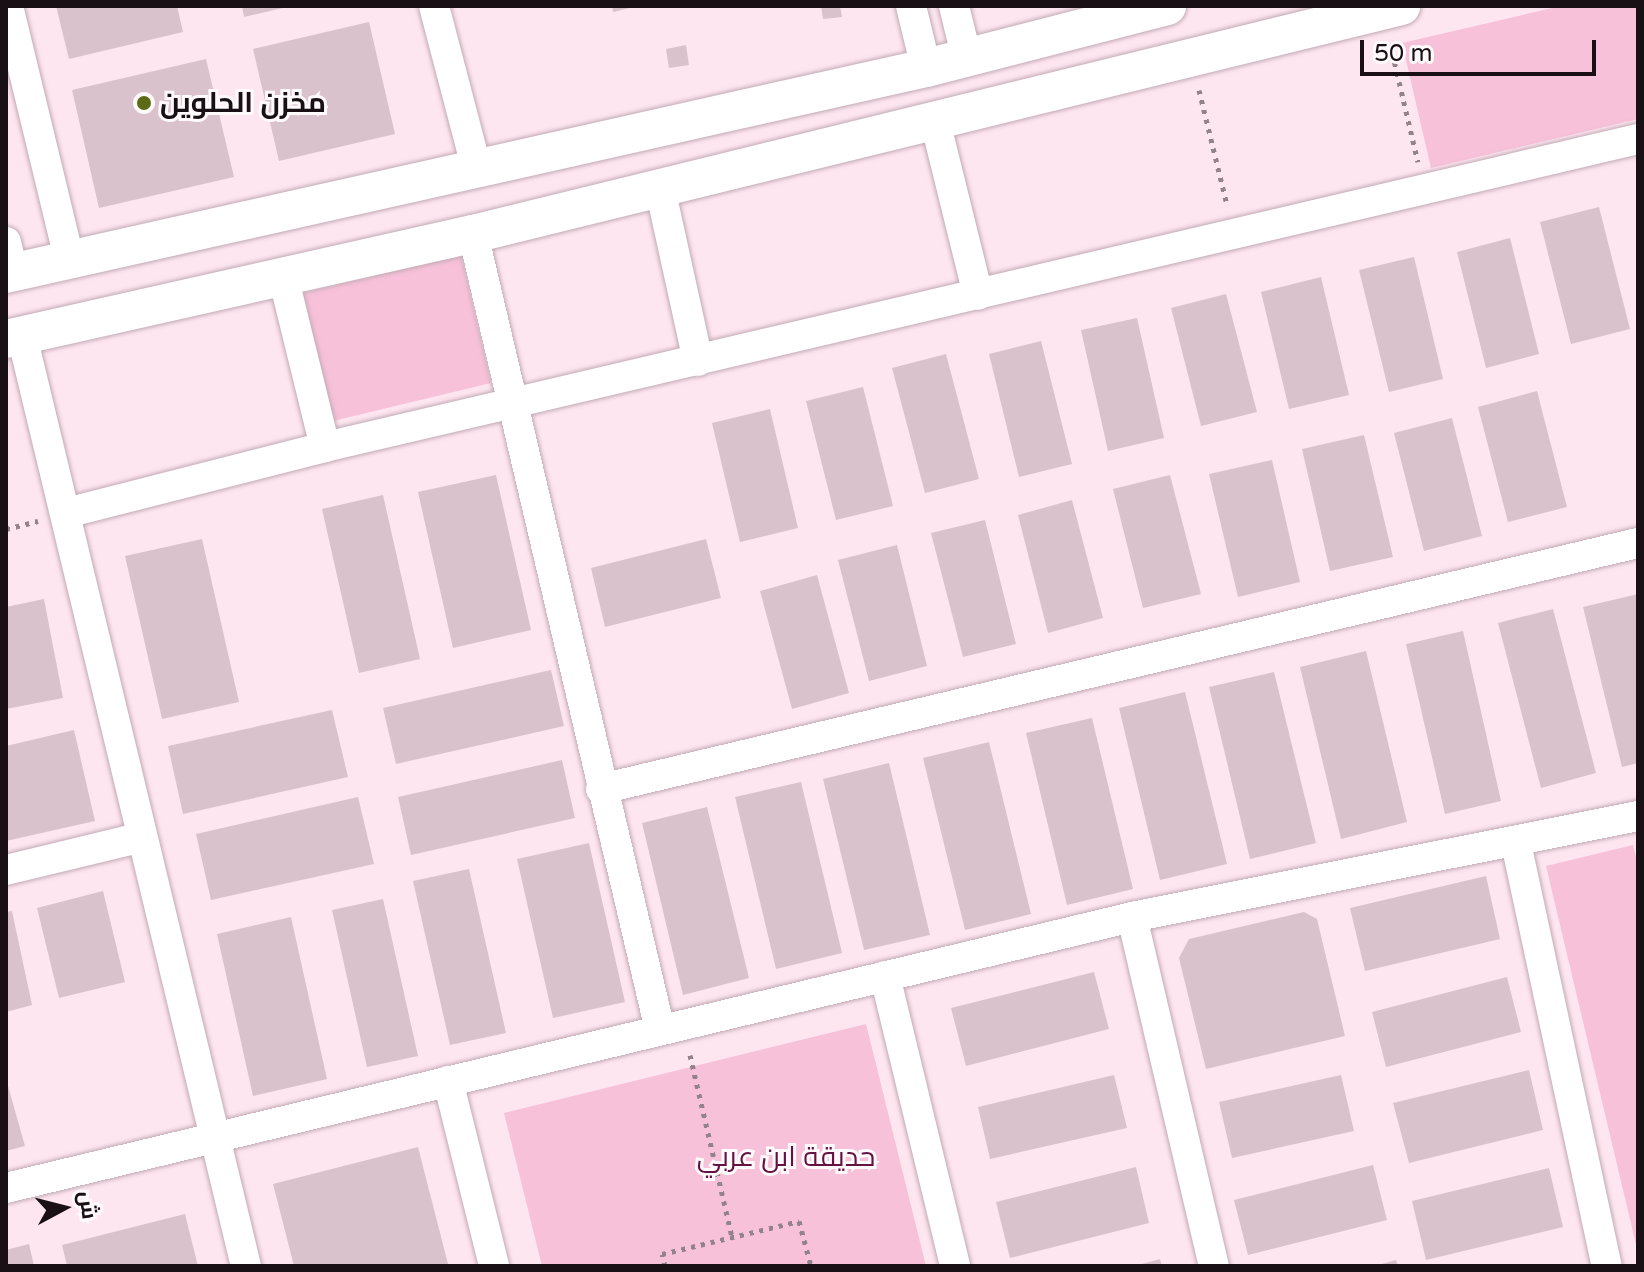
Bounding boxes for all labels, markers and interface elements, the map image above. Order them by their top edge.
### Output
scale bar [1364,24,1600,74]
text: 50 m [1374,39,1432,68]
place label: مخزن الحلوين [160,86,326,120]
marker: مخزن الحلوين [135,94,153,112]
park label: حديقة ابن عربي [697,1140,875,1174]
north arrow [24,1168,104,1248]
text: ش [73,1189,102,1221]

